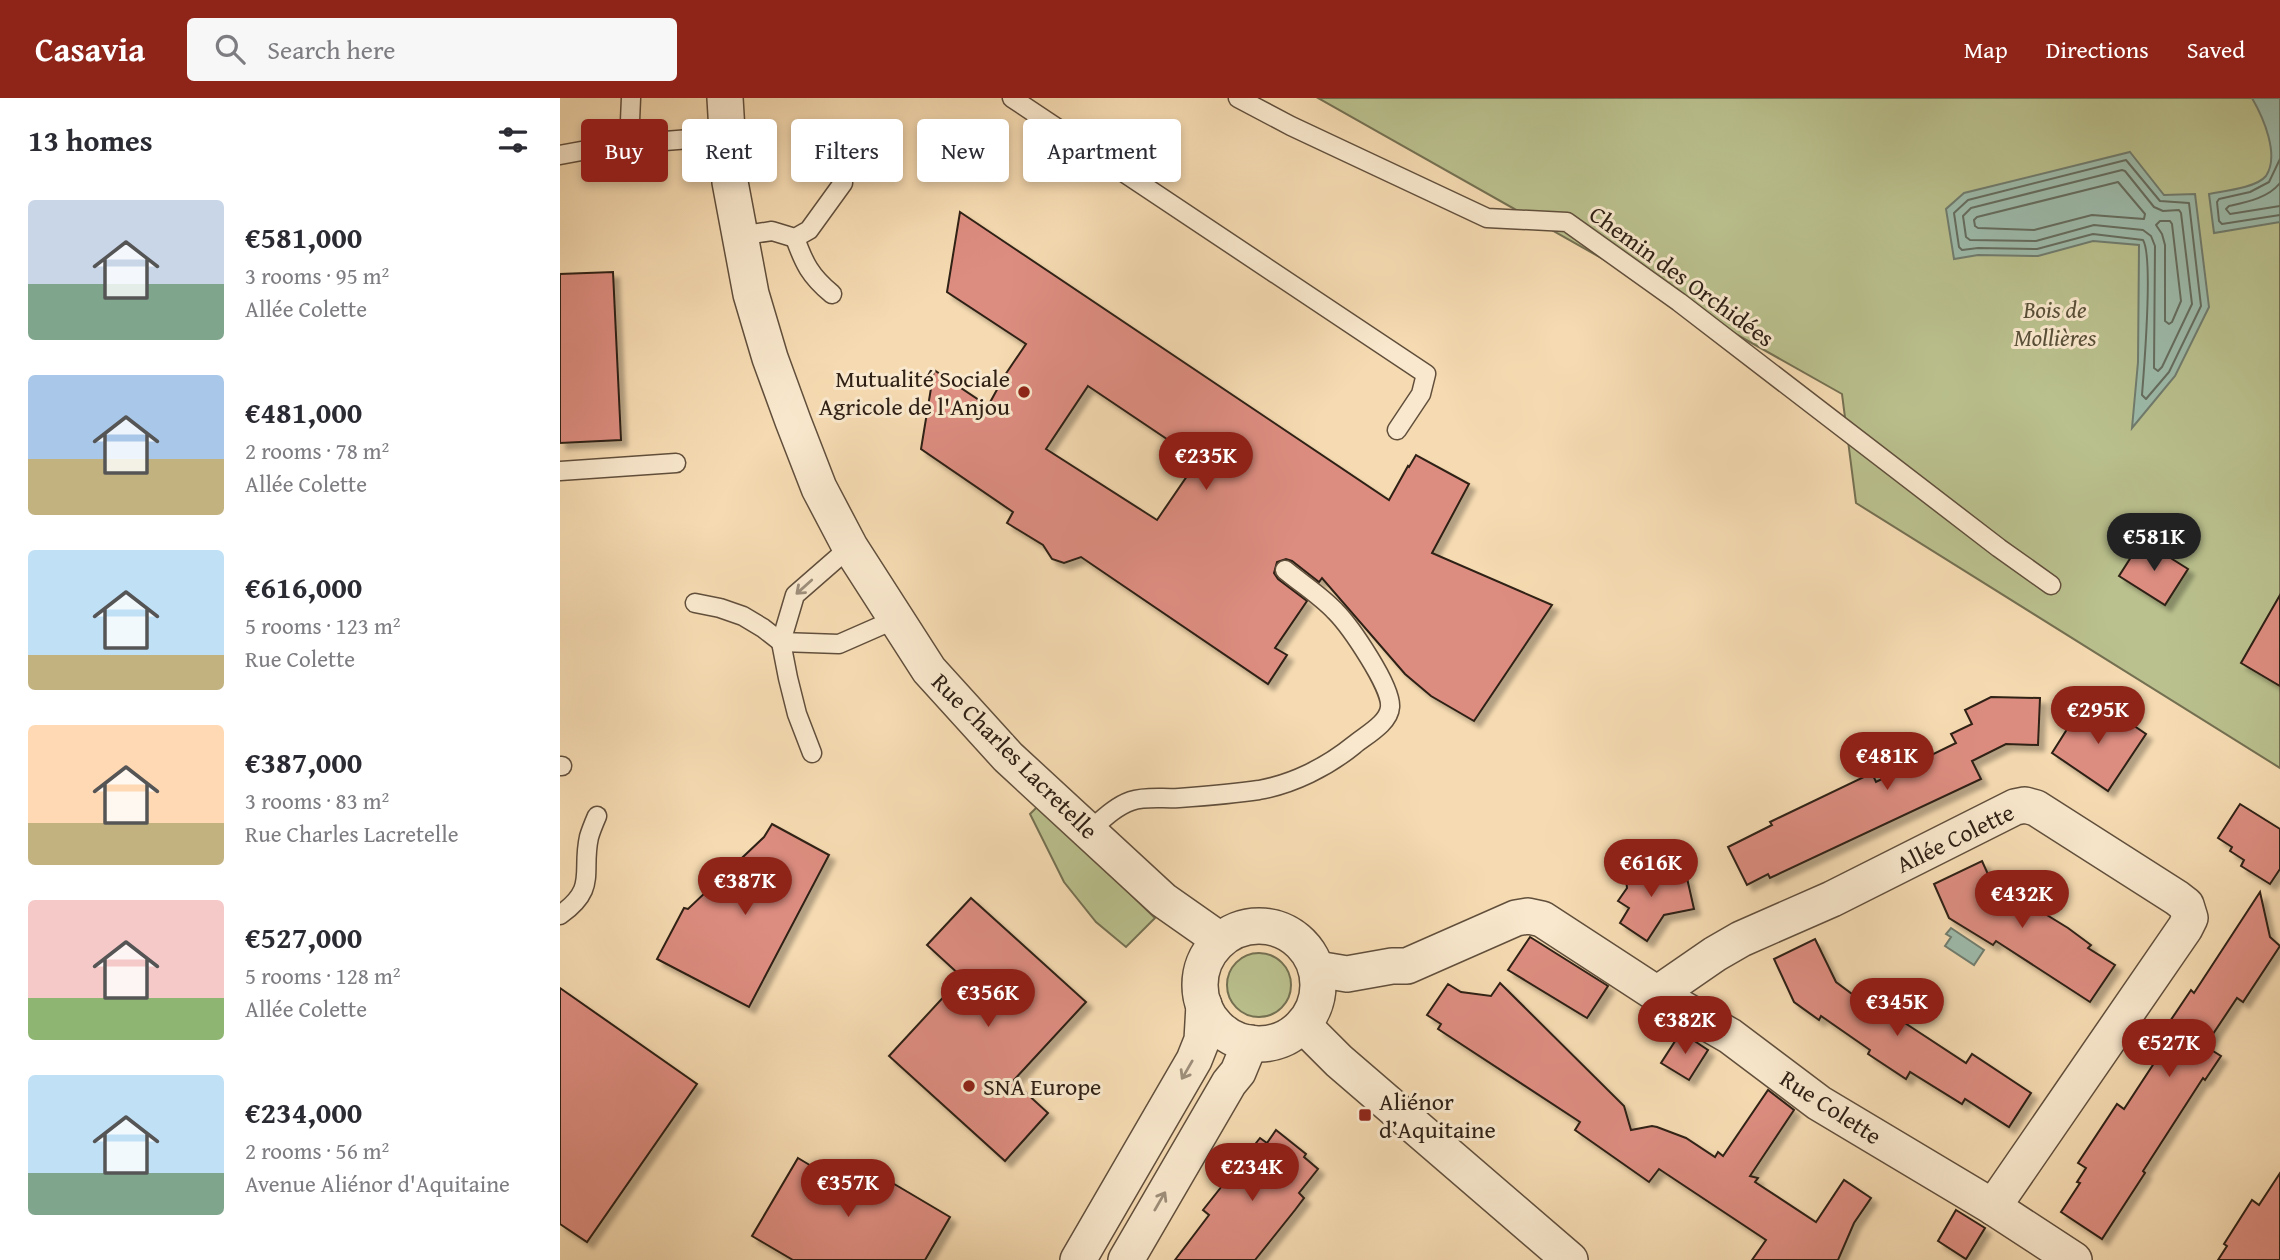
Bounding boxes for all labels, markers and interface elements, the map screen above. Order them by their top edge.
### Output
search box [187,18,677,81]
text: Casavia [35,25,145,73]
icon: search [211,30,249,68]
text: Search here [267,30,396,69]
text: Map [1964,32,2008,67]
text: Directions [2046,32,2149,67]
text: Saved [2187,32,2245,67]
text: 13 homes [28,118,153,162]
chip: Buy [581,119,668,182]
chip: Rent [682,119,777,182]
chip: Filters [791,119,903,182]
chip: New [917,119,1009,182]
chip: Apartment [1023,119,1181,182]
icon: filters [494,121,532,159]
street label: Chemin des Orchidées [1582,197,1782,355]
text: €581,000 [245,215,362,259]
icon: home [84,228,168,312]
text: 3 rooms · 95 m² [245,259,389,292]
text: Allée Colette [245,292,367,325]
park label: Bois de Mollières [2014,292,2097,355]
place label: Mutualité Sociale Agricole de l'Anjou [819,361,1010,424]
marker: Mutualité Sociale Agricole de l'Anjou [1016,384,1032,400]
text: €481,000 [245,390,362,434]
icon: home [84,403,168,487]
pin: €235K [1157,432,1255,492]
text: 2 rooms · 78 m² [245,434,389,467]
text: €235K [1175,438,1237,471]
text: Allée Colette [245,467,367,500]
pin: €581K [2105,514,2203,573]
text: €581K [2123,519,2185,552]
text: €616,000 [245,565,362,609]
icon: home [84,578,168,662]
one-way arrow [795,579,813,595]
text: 5 rooms · 123 m² [245,609,400,642]
text: Rue Colette [245,642,355,675]
street label: Rue Charles Lacretelle [924,665,1106,847]
pin: €295K [2049,686,2147,746]
text: €295K [2067,692,2129,725]
pin: €481K [1838,732,1936,792]
text: €481K [1856,738,1918,771]
text: €387,000 [245,740,362,784]
icon: home [84,753,168,837]
text: 3 rooms · 83 m² [245,784,389,817]
street label: Allée Colette [1890,794,2020,882]
text: Rue Charles Lacretelle [245,817,459,850]
pin: €616K [1602,840,1700,899]
text: €616K [1620,845,1682,878]
pin: €387K [696,858,794,917]
text: €387K [714,863,776,896]
pin: €432K [1973,870,2071,930]
text: €432K [1991,876,2053,909]
text: €527,000 [245,915,362,959]
icon: home [84,928,168,1012]
text: 5 rooms · 128 m² [245,959,400,992]
pin: €356K [939,970,1037,1029]
text: €356K [957,975,1019,1008]
pin: €345K [1848,978,1946,1038]
text: €345K [1866,984,1928,1017]
text: Allée Colette [245,992,367,1025]
pin: €382K [1636,996,1734,1056]
text: €382K [1654,1002,1716,1035]
pin: €527K [2120,1020,2218,1079]
text: €527K [2138,1025,2200,1058]
one-way arrow [1180,1060,1194,1080]
street label: Rue Colette [1773,1061,1889,1153]
place label: SNA Europe [983,1069,1101,1104]
marker: SNA Europe [961,1078,977,1094]
place label: Aliénor d’Aquitaine [1379,1084,1496,1147]
text: €234,000 [245,1090,362,1134]
icon: home [84,1103,168,1187]
marker: Aliénor d’Aquitaine [1357,1107,1373,1123]
text: 2 rooms · 56 m² [245,1134,389,1167]
pin: €234K [1203,1144,1301,1203]
text: €234K [1221,1149,1283,1182]
pin: €357K [799,1160,897,1219]
text: €357K [817,1165,879,1198]
text: Avenue Aliénor d'Aquitaine [245,1167,510,1200]
one-way arrow [1154,1191,1167,1212]

